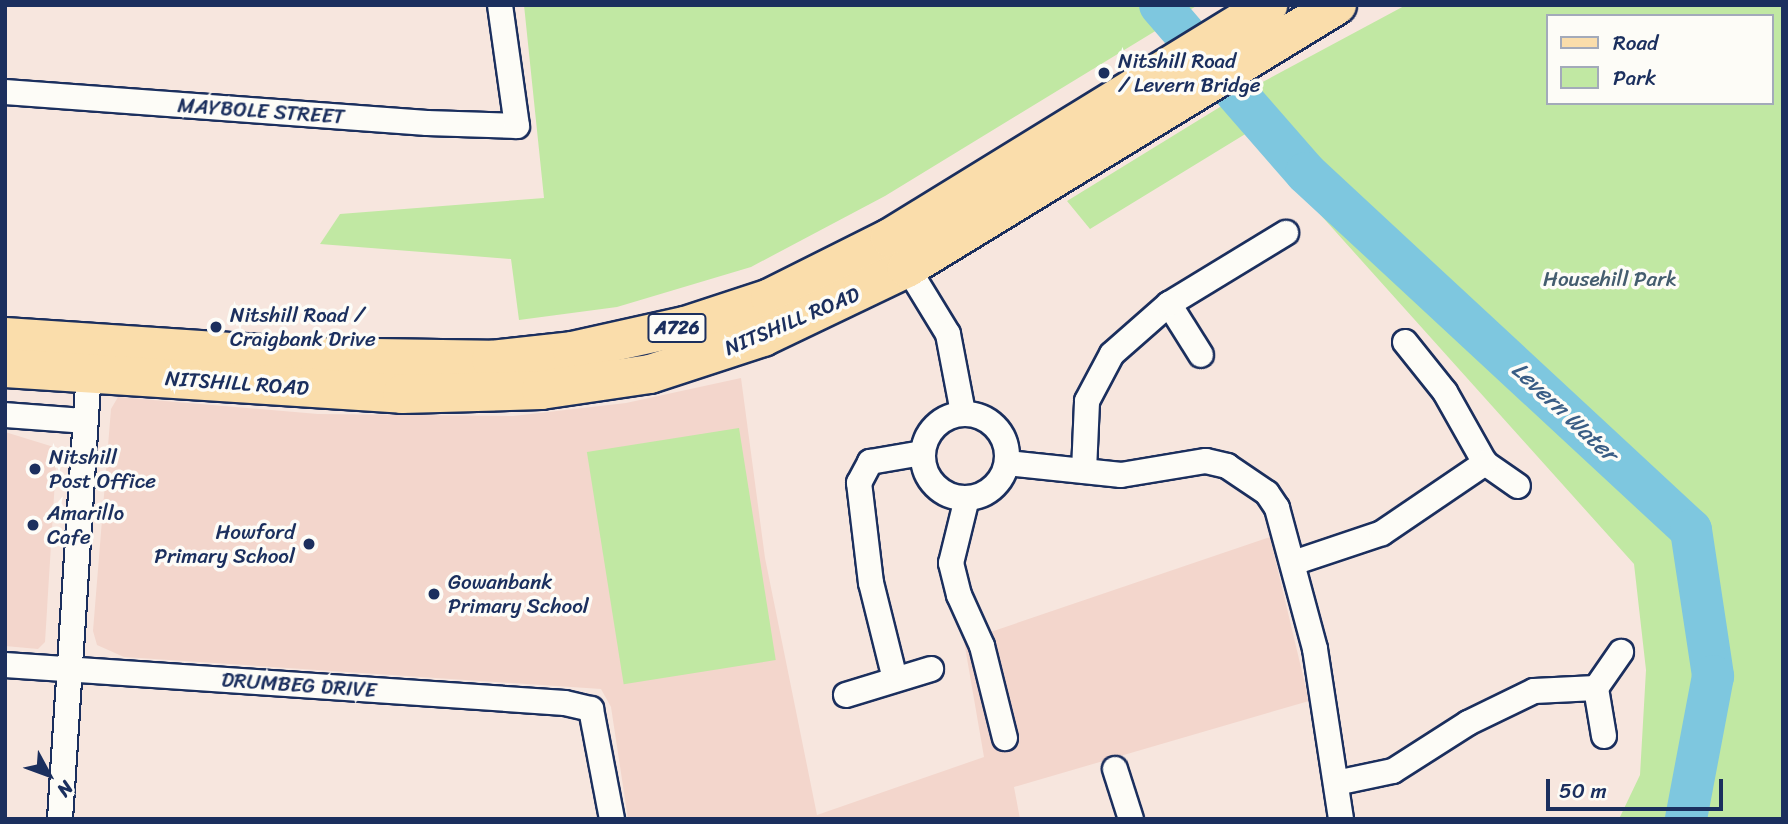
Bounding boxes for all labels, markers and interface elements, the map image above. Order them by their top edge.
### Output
legend [1546,14,1774,105]
text: Road [1613,24,1658,62]
place label: Nitshill Road / Levern Bridge [1118,48,1261,98]
text: Park [1613,59,1656,97]
marker: Nitshill Road / Levern Bridge [1096,65,1112,81]
street label: MAYBOLE STREET [176,93,346,129]
park label: Househill Park [1543,266,1677,292]
street label: NITSHILL ROAD [721,281,863,361]
place label: Nitshill Road / Craigbank Drive [230,302,376,352]
road number: A726 [647,312,707,344]
marker: Nitshill Road / Craigbank Drive [208,319,224,335]
water label: Levern Water [1506,356,1622,468]
street label: NITSHILL ROAD [164,365,310,401]
place label: Nitshill Post Office [49,444,156,494]
marker: Nitshill Post Office [27,461,43,477]
place label: Amarillo Cafe [47,500,124,550]
marker: Amarillo Cafe [25,517,41,533]
place label: Howford Primary School [154,519,295,569]
marker: Howford Primary School [301,536,317,552]
place label: Gowanbank Primary School [448,569,589,619]
marker: Gowanbank Primary School [426,586,442,602]
street label: DRUMBEG DRIVE [220,667,378,703]
north arrow [14,740,84,810]
scale bar [1550,764,1727,808]
text: 50 m [1559,772,1607,810]
text: N [48,773,82,805]

